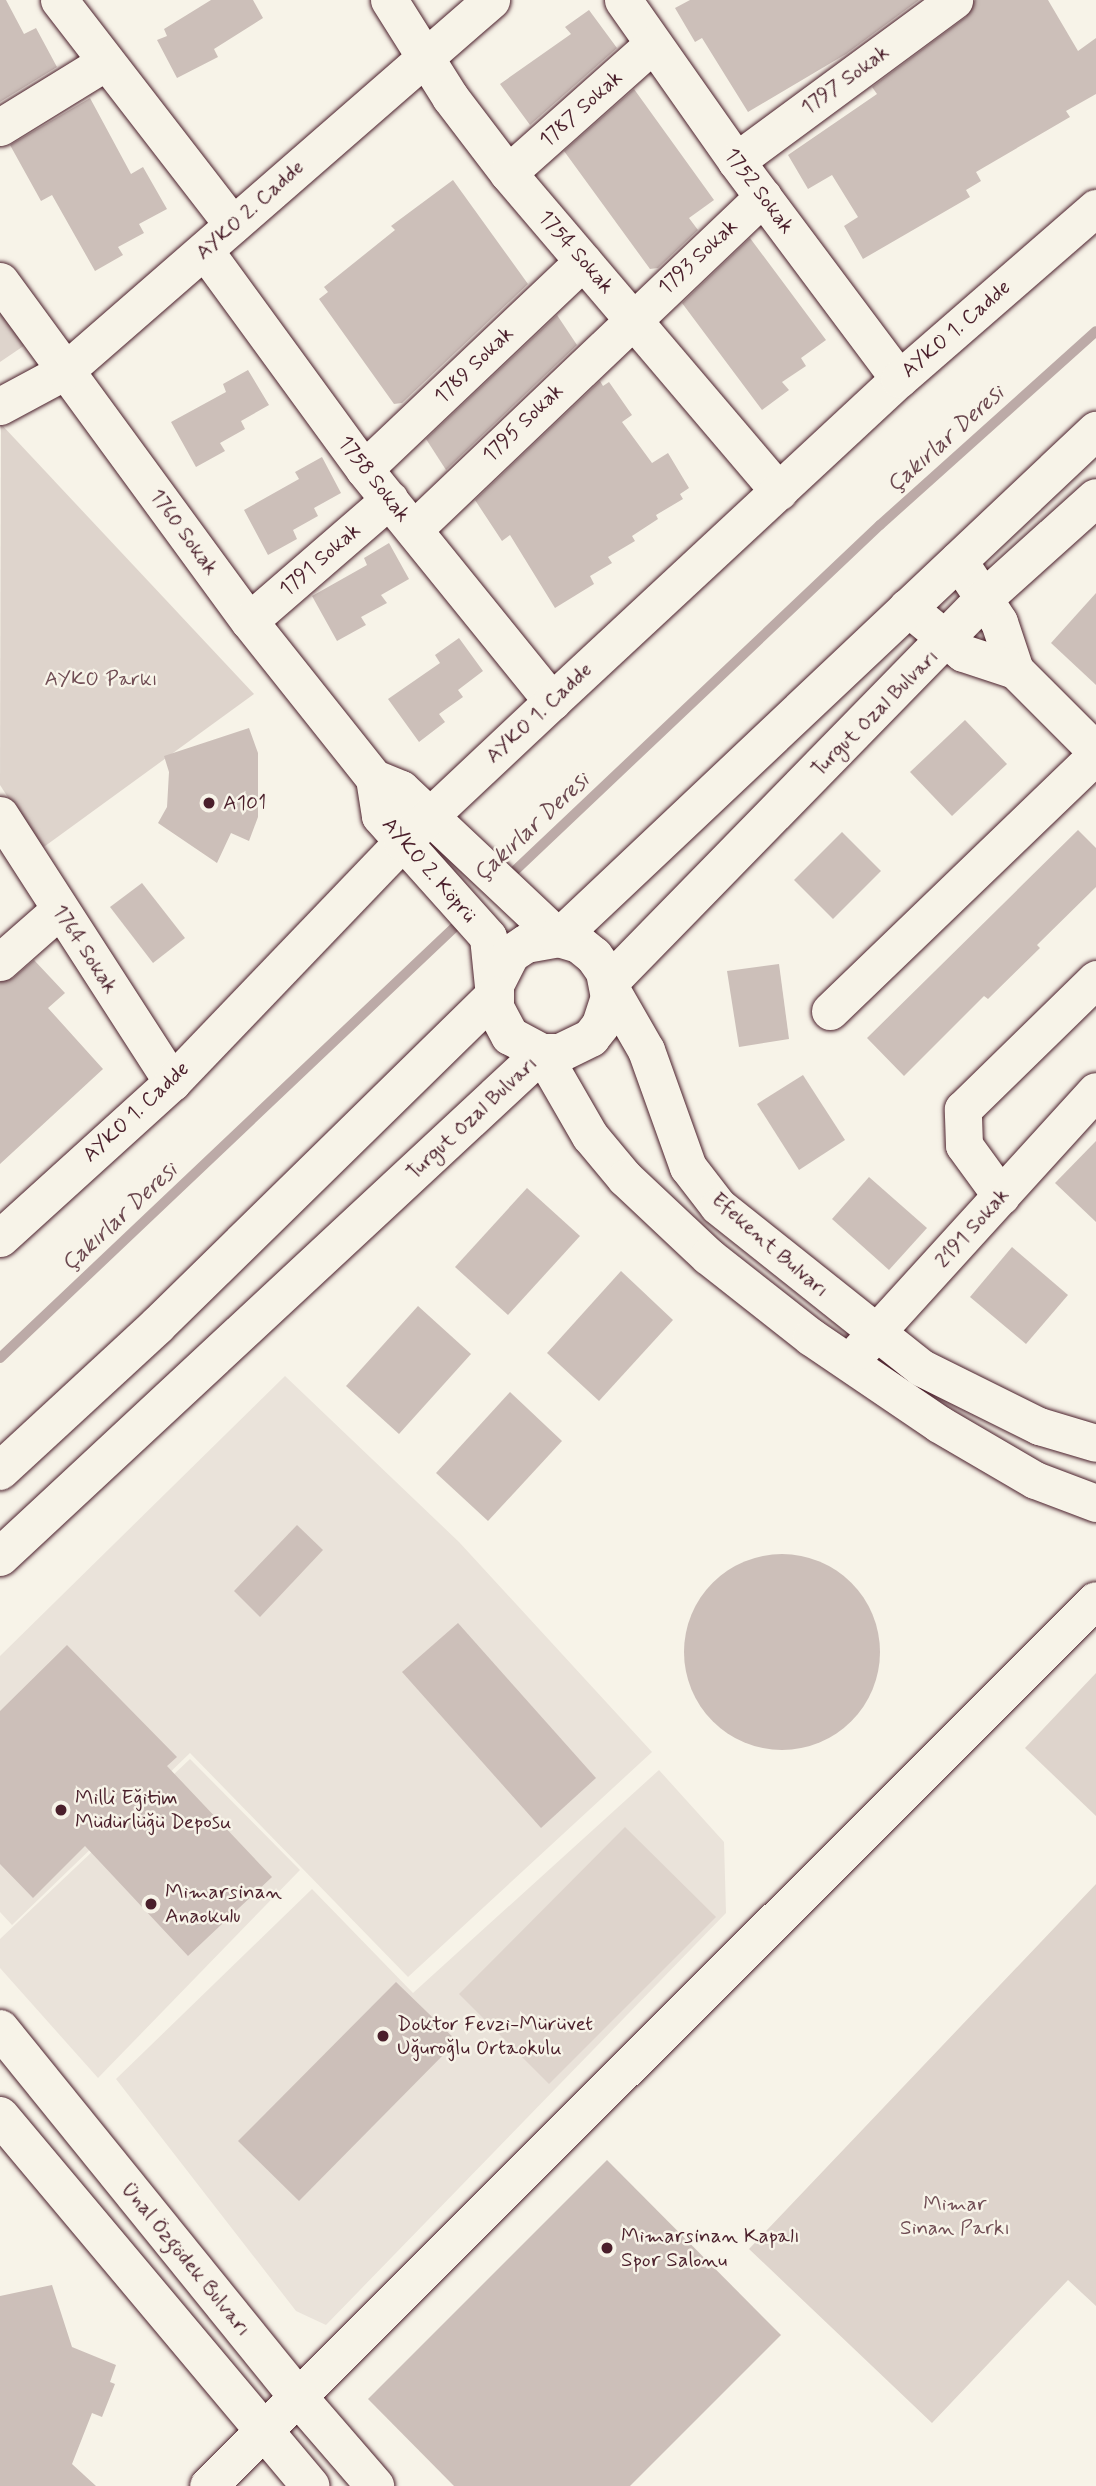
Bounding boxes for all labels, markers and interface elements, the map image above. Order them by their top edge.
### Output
street label: 1797 Sokak [796,40,894,120]
street label: 1787 Sokak [534,65,628,153]
street label: 1752 Sokak [719,143,799,239]
street label: AYKO 2. Cadde [191,155,309,265]
street label: 1754 Sokak [533,205,619,299]
street label: 1793 Sokak [653,214,743,300]
street label: AYKO 1. Cadde [896,275,1016,383]
street label: 1789 Sokak [429,321,519,409]
street label: 1795 Sokak [477,378,569,468]
water label: Çakırlar Deresi [881,380,1011,500]
street label: 1758 Sokak [333,431,415,527]
street label: 1760 Sokak [144,484,224,580]
street label: 1791 Sokak [274,518,366,602]
street label: Turgut Ozal Bulvarı [806,644,944,782]
street label: AYKO 1. Cadde [481,657,597,769]
park label: AYKO Parkı [47,666,155,692]
water label: Çakırlar Deresi [468,767,596,889]
place label: A101 [223,790,266,816]
marker: A101 [201,795,217,811]
street label: AYKO 2. Köprü [377,812,481,928]
street label: 1764 Sokak [47,900,123,998]
street label: Turgut Ozal Bulvarı [401,1051,543,1185]
street label: AYKO 1. Cadde [78,1056,194,1168]
water label: Çakırlar Deresi [56,1157,184,1279]
street label: 2191 Sokak [930,1183,1014,1273]
street label: Efekent Bulvarı [706,1187,834,1303]
place label: Milli Eğitim Müdürlüğü Deposu [75,1785,232,1835]
marker: Milli Eğitim Müdürlüğü Deposu [53,1802,69,1818]
place label: Mimarsinan Anaokulu [165,1879,282,1929]
marker: Mimarsinan Anaokulu [143,1896,159,1912]
place label: Doktor Fevzi-Mürüvet Uğuroğlu Ortaokulu [397,2011,595,2061]
marker: Doktor Fevzi-Mürüvet Uğuroğlu Ortaokulu [375,2028,391,2044]
street label: Ünal Özgödek Bulvarı [117,2178,255,2340]
park label: Mimar Sinan Parkı [901,2191,1009,2241]
place label: Mimarsinan Kapalı Spor Salonu [621,2223,798,2273]
marker: Mimarsinan Kapalı Spor Salonu [599,2240,615,2256]

